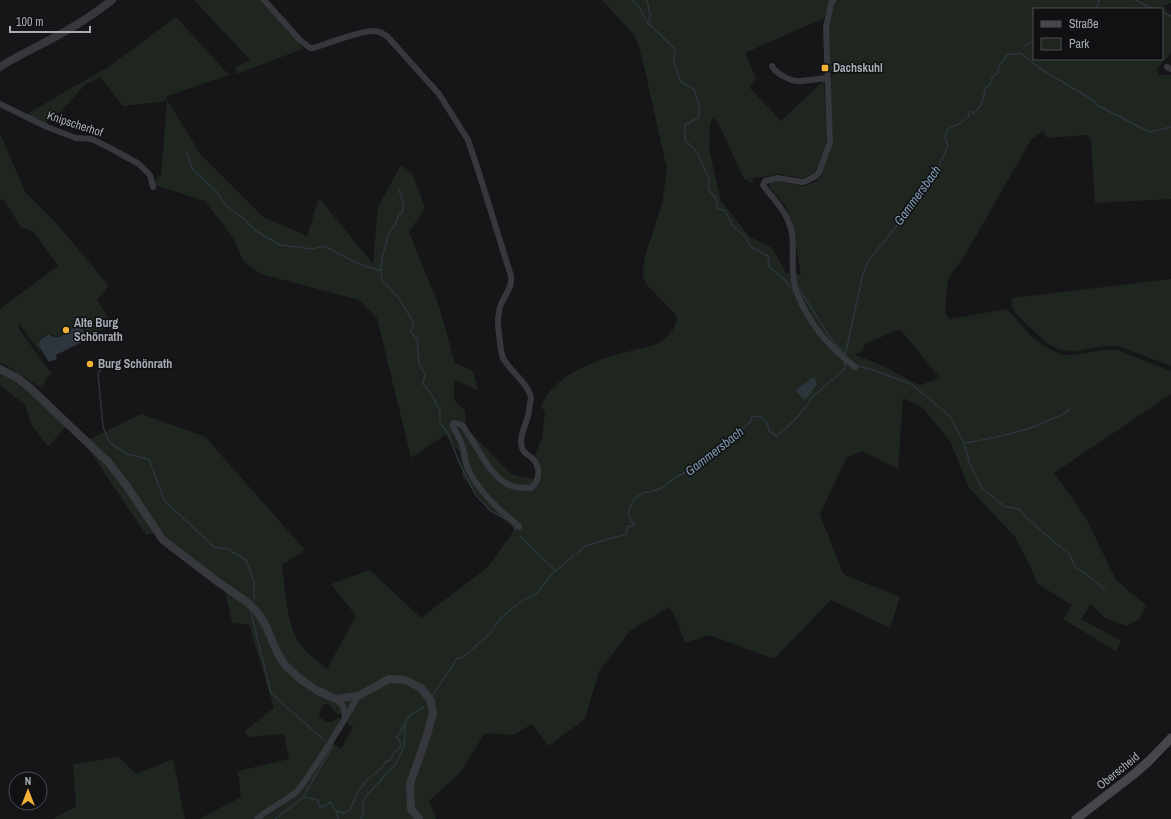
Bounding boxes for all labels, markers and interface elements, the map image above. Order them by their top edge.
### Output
scale bar [10,8,90,34]
legend [1033,8,1163,60]
text: 100 m [16,14,43,30]
text: Straße [1069,16,1099,32]
text: Park [1069,36,1089,52]
place label: Dachskuhl [833,60,883,76]
marker: Dachskuhl [820,63,830,73]
street label: Knipscherhof [45,107,105,141]
water label: Gammersbach [890,162,945,229]
place label: Alte Burg Schönrath [74,315,123,345]
marker: Alte Burg Schönrath [61,325,71,335]
place label: Burg Schönrath [98,356,172,372]
marker: Burg Schönrath [85,359,95,369]
water label: Gammersbach [682,423,747,480]
street label: Oberscheid [1093,749,1143,793]
north arrow [8,771,48,811]
text: N [25,774,31,788]

